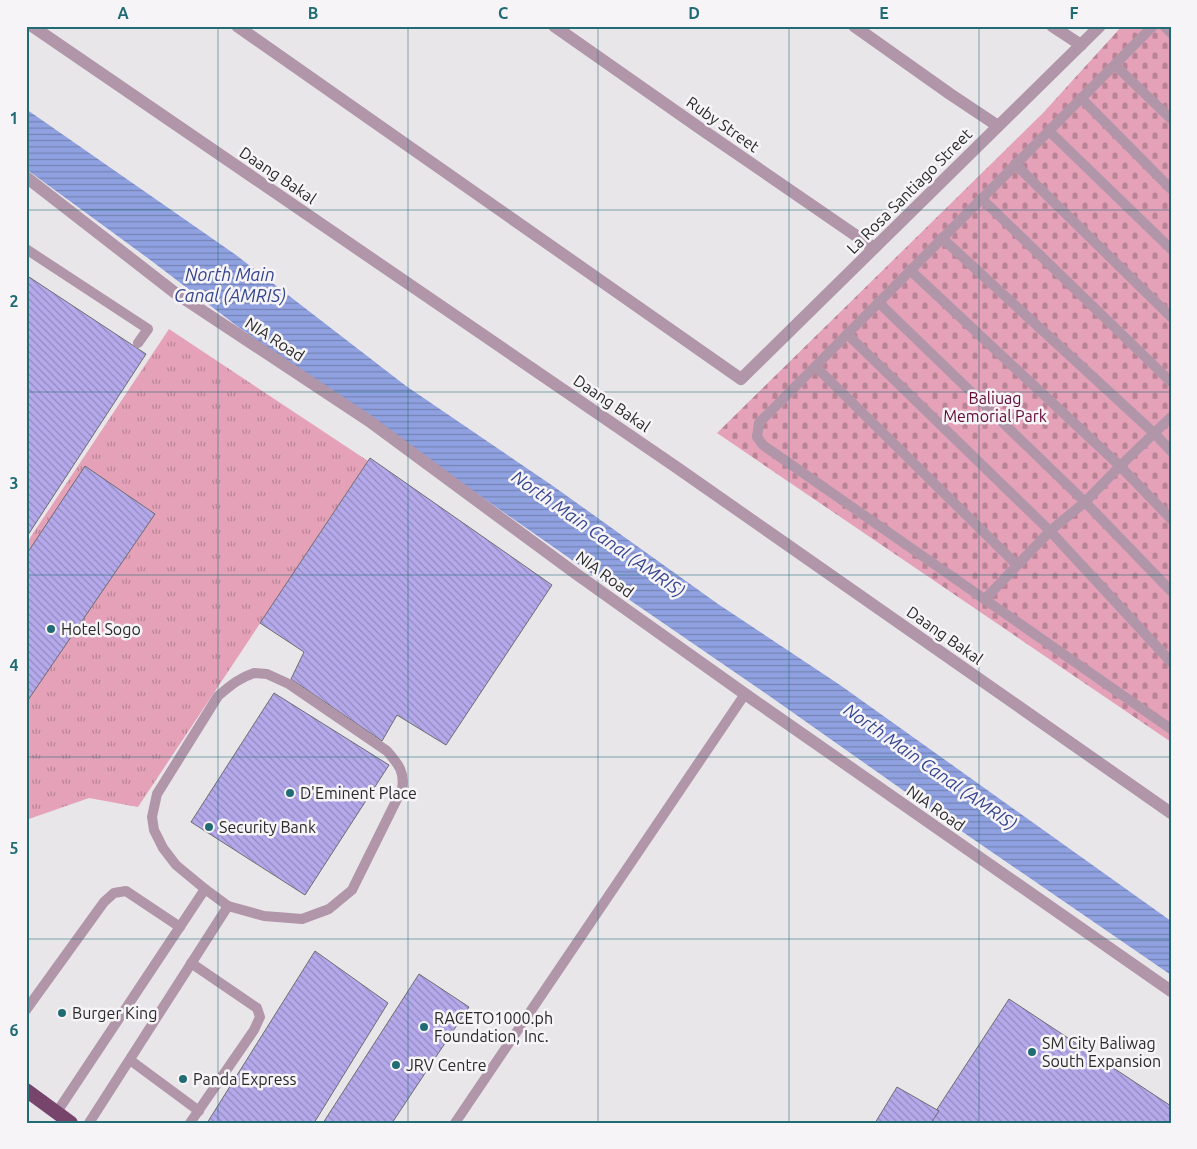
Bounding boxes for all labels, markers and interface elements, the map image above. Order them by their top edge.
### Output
text: A [117,4,129,22]
text: B [308,4,318,22]
text: C [498,4,508,22]
text: D [688,4,700,22]
text: E [879,4,889,22]
text: F [1070,4,1079,22]
street label: Ruby Street [683,92,763,156]
text: 1 [9,109,19,127]
street label: La Rosa Santiago Street [843,124,976,257]
street label: Daang Bakal [236,143,320,207]
water label: North Main Canal (AMRIS) [174,264,286,306]
text: 2 [9,292,19,310]
street label: NIA Road [242,313,308,365]
street label: Daang Bakal [570,371,654,435]
park label: Baliuag Memorial Park [943,389,1047,425]
water label: North Main Canal (AMRIS) [508,466,689,601]
text: 3 [9,474,19,492]
street label: NIA Road [573,547,637,601]
street label: Daang Bakal [904,602,986,668]
place label: Hotel Sogo [61,620,141,638]
marker: Hotel Sogo [45,623,57,635]
text: 4 [9,656,19,674]
water label: North Main Canal (AMRIS) [840,699,1021,834]
street label: NIA Road [904,782,968,834]
place label: D'Eminent Place [300,784,417,802]
marker: D'Eminent Place [284,787,296,799]
place label: Security Bank [219,818,316,836]
marker: Security Bank [203,821,215,833]
text: 5 [9,839,19,857]
place label: Burger King [72,1004,157,1022]
marker: Burger King [56,1007,68,1019]
place label: RACETO1000.ph Foundation, Inc. [434,1009,553,1045]
text: 6 [9,1021,19,1039]
marker: RACETO1000.ph Foundation, Inc. [418,1021,430,1033]
place label: SM City Baliwag South Expansion [1042,1034,1161,1070]
marker: SM City Baliwag South Expansion [1026,1046,1038,1058]
place label: JRV Centre [406,1056,487,1074]
marker: JRV Centre [390,1059,402,1071]
place label: Panda Express [193,1070,296,1088]
marker: Panda Express [177,1073,189,1085]

